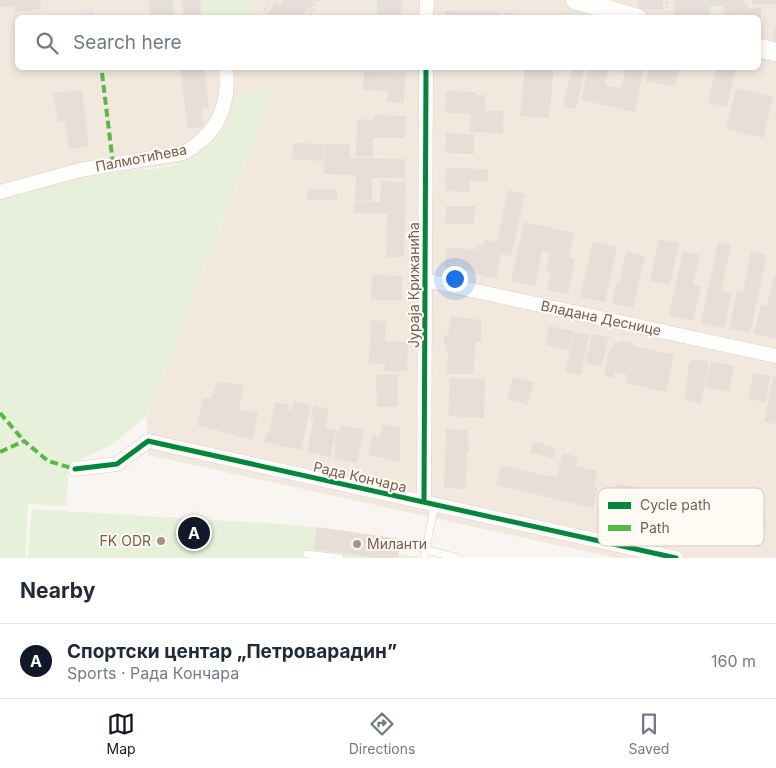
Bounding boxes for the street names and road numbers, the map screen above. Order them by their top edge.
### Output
street label: Палмотићева [94,140,188,175]
street label: Јураја Крижанића [405,222,422,348]
street label: Владана Деснице [539,296,663,339]
street label: Рада Кончара [312,457,409,496]

